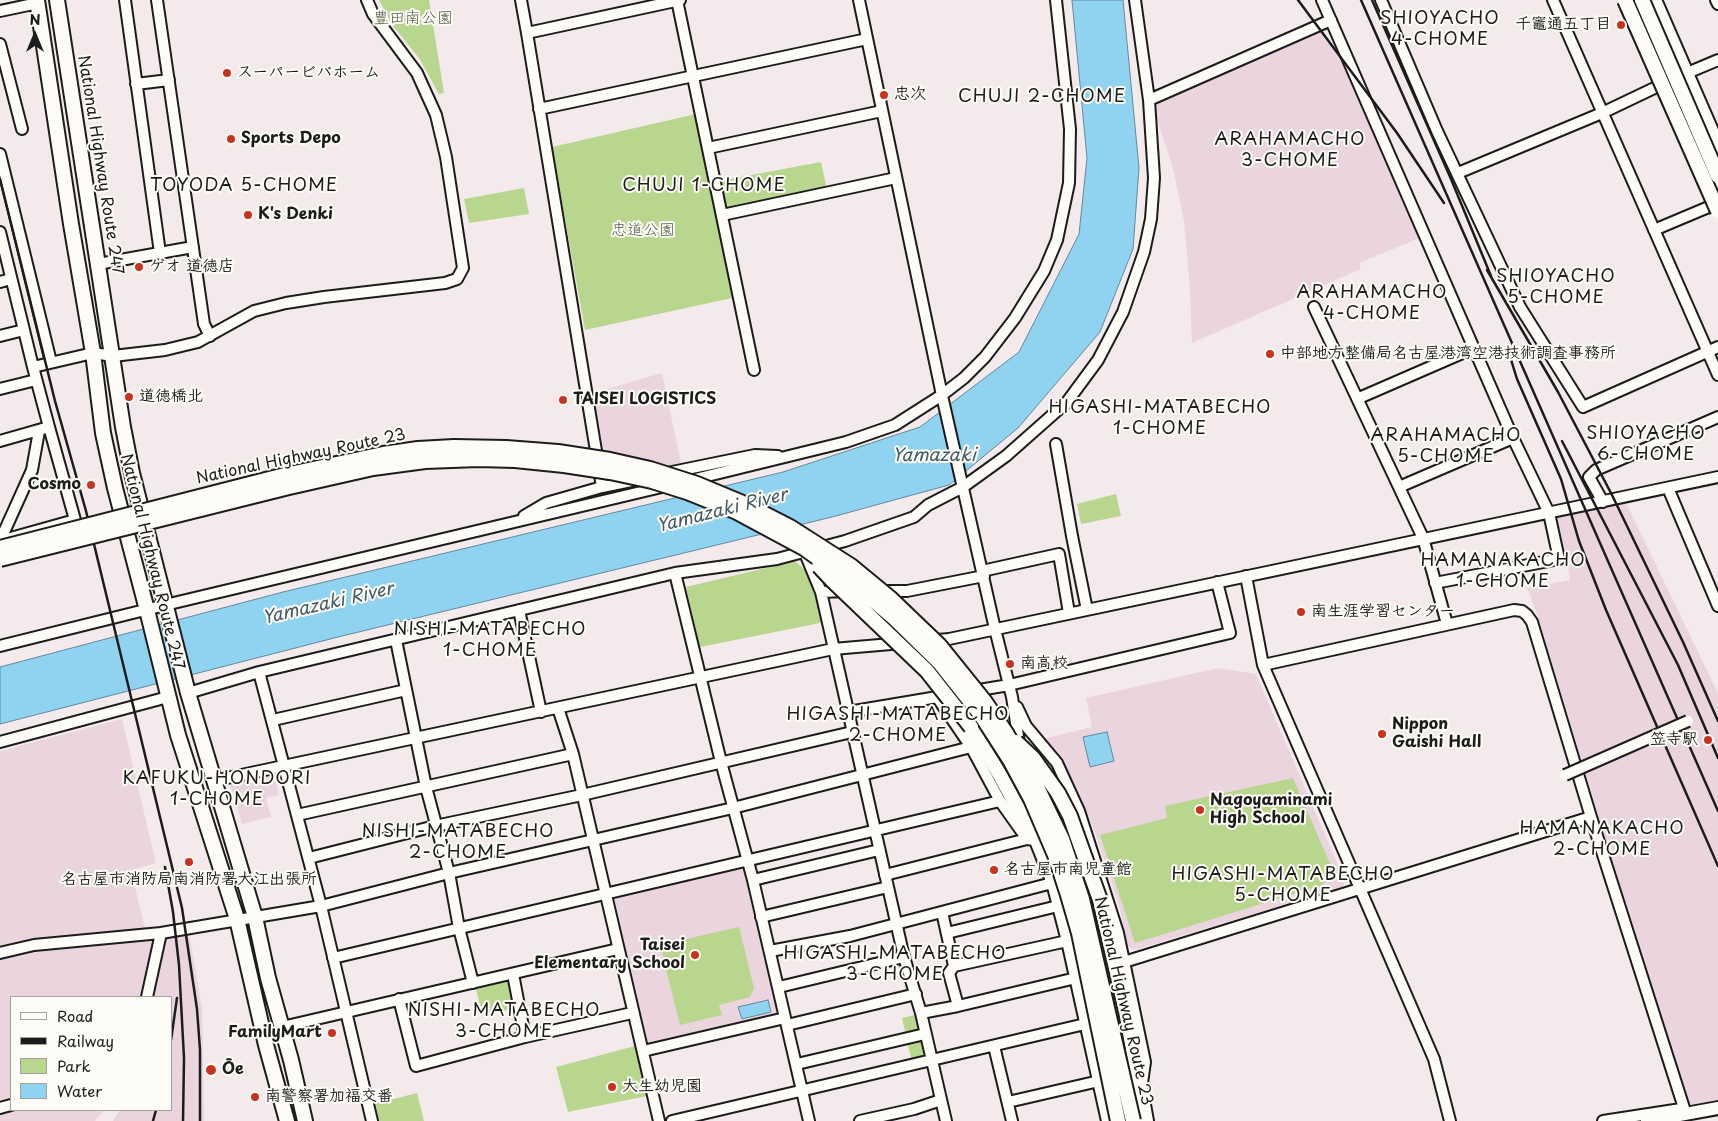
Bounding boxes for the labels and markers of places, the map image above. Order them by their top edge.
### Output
place label: 千竈通五丁目 [1515,15,1611,35]
marker: 千竈通五丁目 [1615,19,1627,31]
place label: スーパービバホーム [237,63,380,83]
marker: スーパービバホーム [221,67,233,79]
place label: 忠次 [894,85,926,105]
marker: 忠次 [878,89,890,101]
place label: Sports Depo [241,129,341,149]
marker: Sports Depo [225,133,237,145]
place label: K's Denki [258,205,333,225]
marker: K's Denki [242,209,254,221]
place label: ゲオ 道徳店 [149,257,234,277]
marker: ゲオ 道徳店 [133,261,145,273]
place label: 中部地方整備局名古屋港湾空港技術調査事務所 [1280,344,1616,364]
marker: 中部地方整備局名古屋港湾空港技術調査事務所 [1264,348,1276,360]
place label: 道徳橋北 [139,387,203,407]
place label: TAISEI LOGISTICS [573,390,716,410]
marker: 道徳橋北 [123,391,135,403]
marker: TAISEI LOGISTICS [557,394,569,406]
place label: Cosmo [28,475,81,495]
marker: Cosmo [85,479,97,491]
place label: 南生涯学習センター [1311,602,1455,622]
marker: 南生涯学習センター [1295,606,1307,618]
place label: 南高校 [1020,654,1068,674]
marker: 南高校 [1004,658,1016,670]
place label: Nippon Gaishi Hall [1392,715,1481,753]
marker: Nippon Gaishi Hall [1376,728,1388,740]
place label: 笠寺駅 [1650,730,1698,750]
marker: 笠寺駅 [1702,734,1714,746]
place label: Nagoyaminami High School [1210,791,1332,829]
marker: Nagoyaminami High School [1194,804,1206,816]
marker: 名古屋市消防局南消防署大江出張所 [183,856,195,868]
place label: 名古屋市南児童館 [1004,860,1132,880]
marker: 名古屋市南児童館 [988,864,1000,876]
place label: 名古屋市消防局南消防署大江出張所 [61,870,317,890]
place label: Taisei Elementary School [534,936,685,974]
marker: Taisei Elementary School [689,949,701,961]
place label: FamilyMart [228,1023,322,1043]
marker: FamilyMart [326,1027,338,1039]
place label: Ōe [222,1060,244,1080]
marker: Ōe [204,1063,218,1077]
place label: 大生幼児園 [622,1077,702,1097]
marker: 大生幼児園 [606,1081,618,1093]
place label: 南警察署加福交番 [265,1087,393,1107]
marker: 南警察署加福交番 [249,1091,261,1103]

